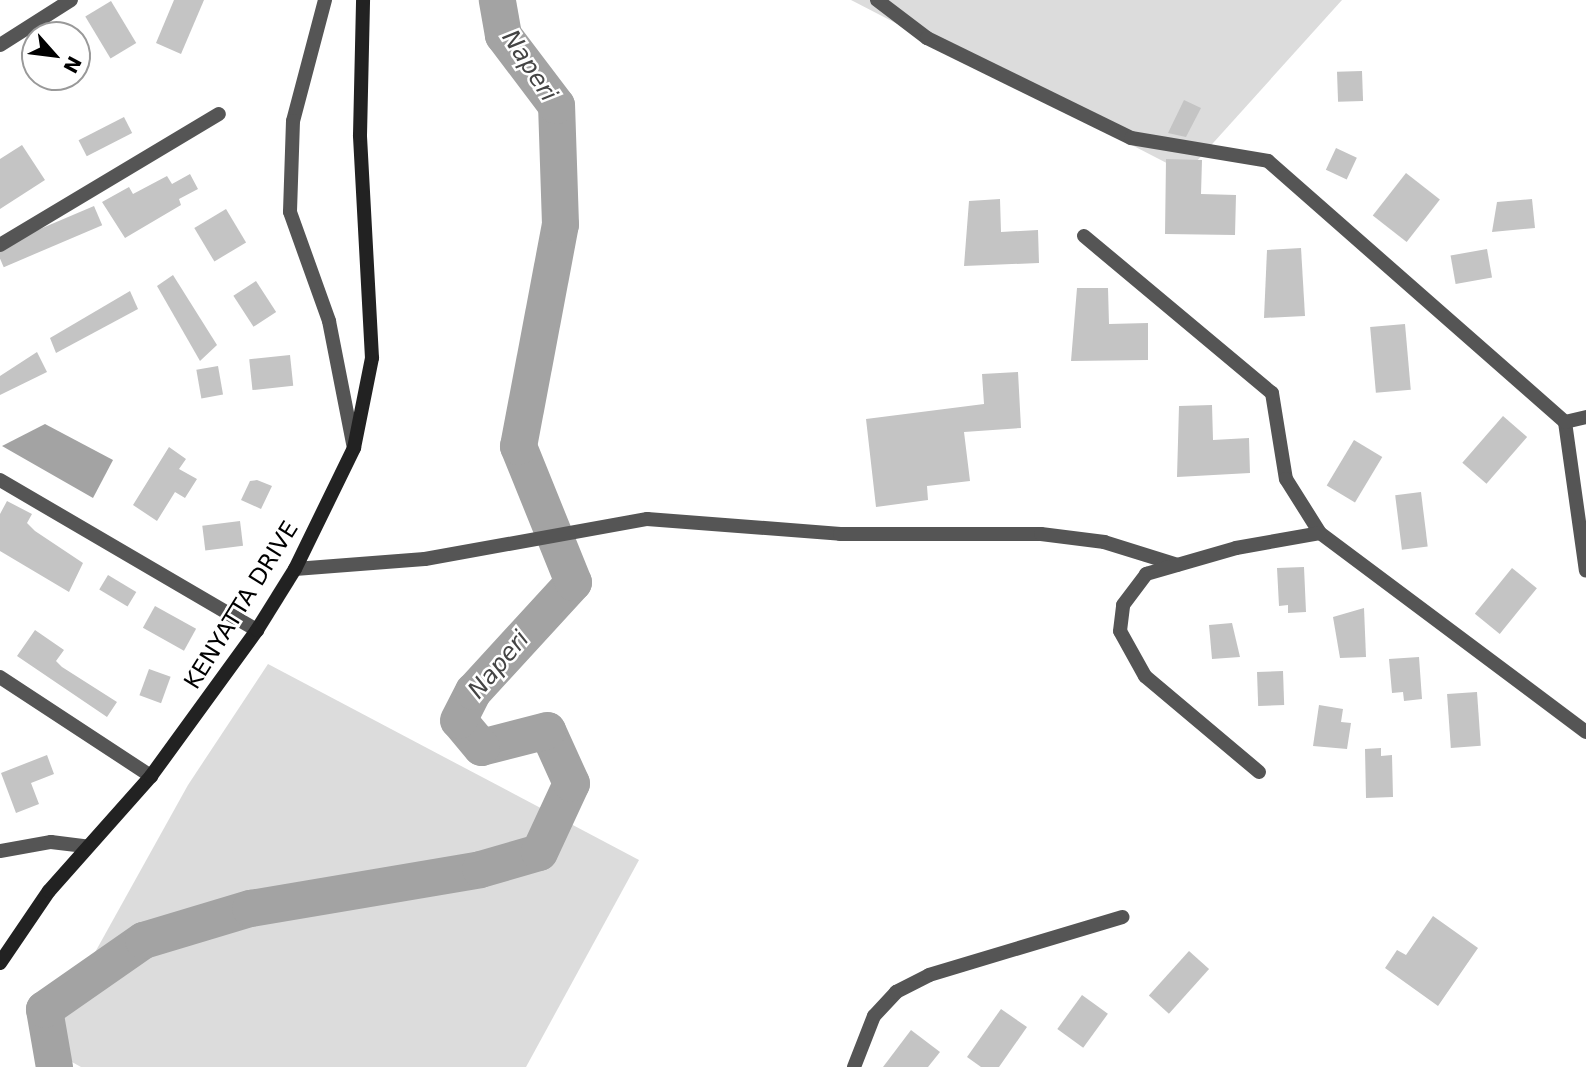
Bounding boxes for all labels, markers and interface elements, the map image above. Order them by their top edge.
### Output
north arrow [21,21,91,91]
water label: Naperi [495,25,563,107]
text: N [59,53,86,77]
street label: KENYATTA DRIVE [178,516,304,694]
water label: Naperi [463,625,535,705]

